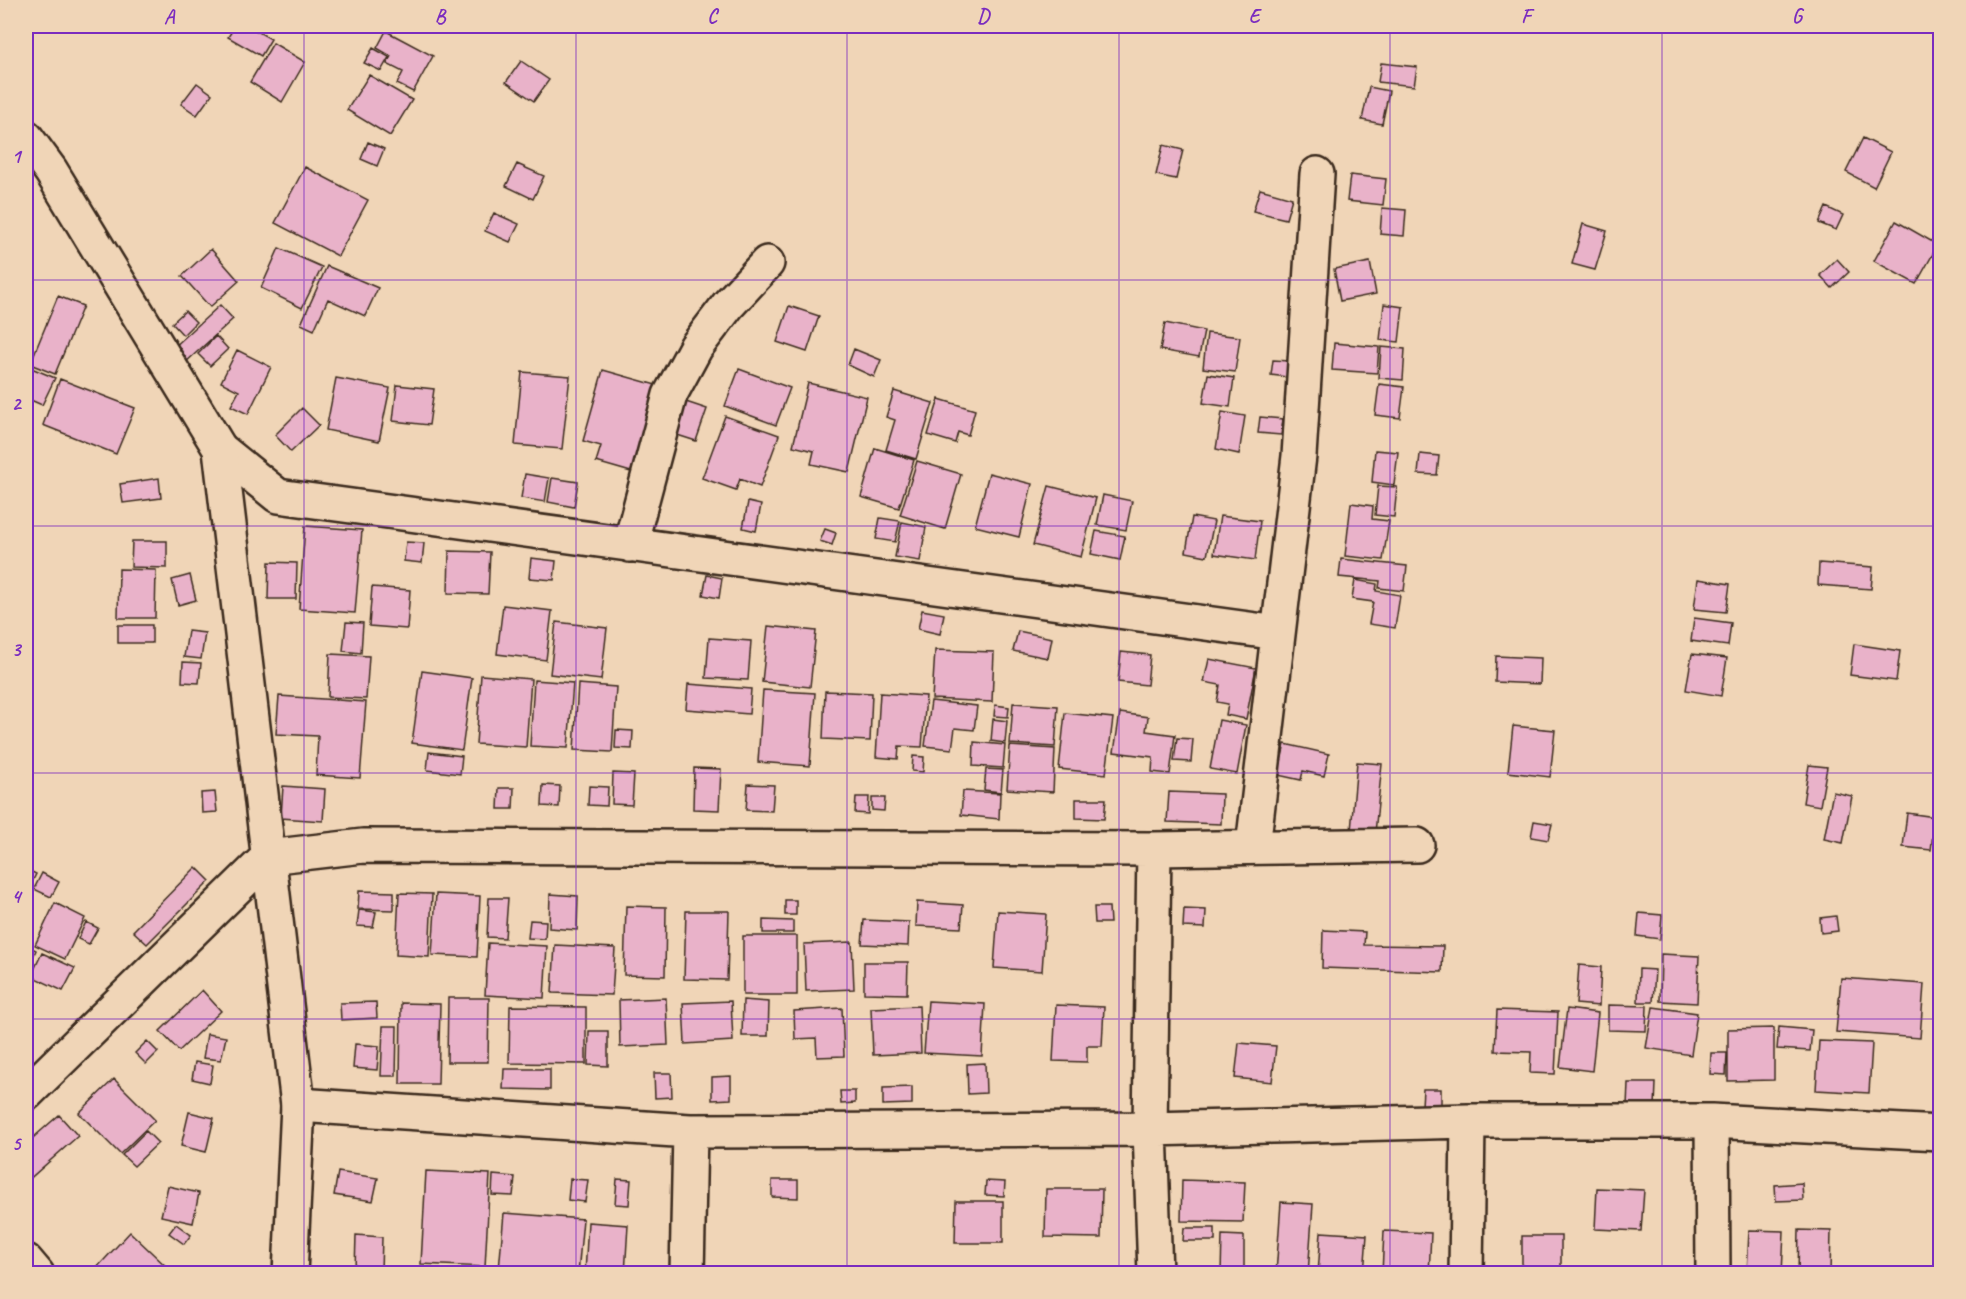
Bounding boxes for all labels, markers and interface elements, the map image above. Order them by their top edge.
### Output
text: A [164,4,176,29]
text: B [435,4,447,29]
text: C [707,4,719,29]
text: D [977,4,991,29]
text: E [1249,4,1263,29]
text: F [1521,4,1535,29]
text: G [1792,4,1805,29]
text: 1 [12,144,23,169]
text: 2 [12,391,23,416]
text: 3 [12,637,23,662]
text: 4 [12,884,24,909]
text: 5 [12,1131,23,1156]

